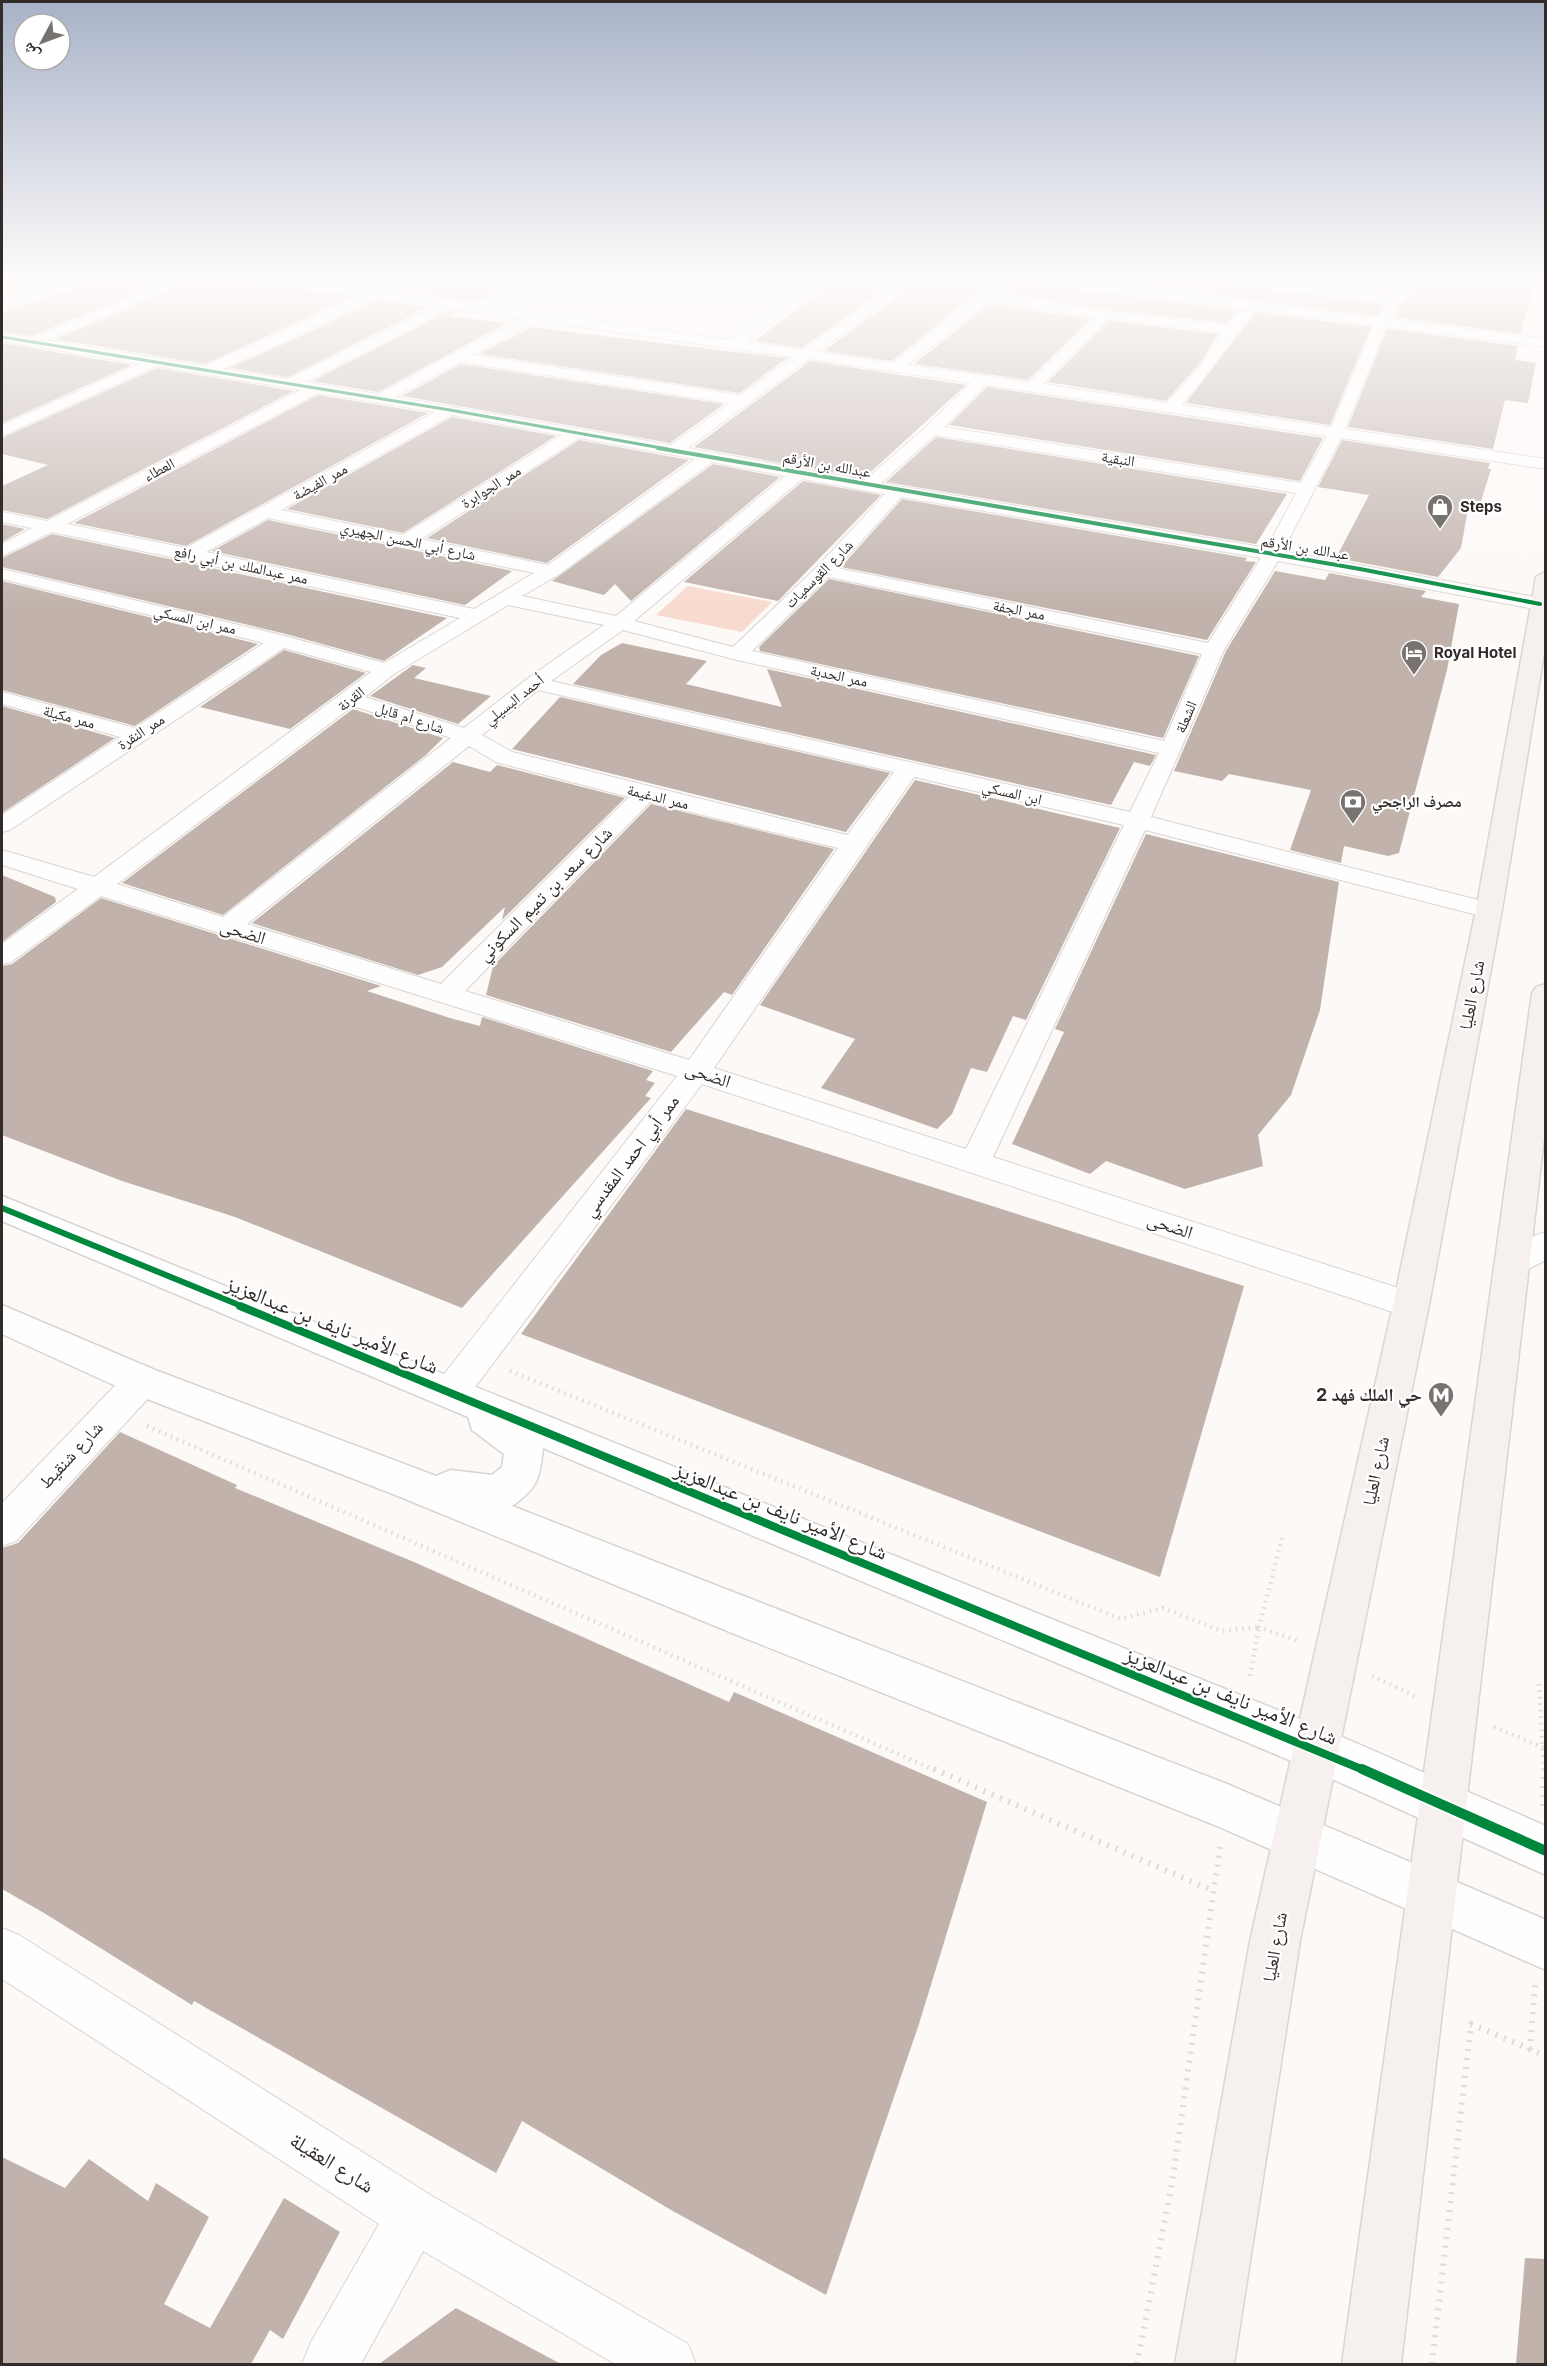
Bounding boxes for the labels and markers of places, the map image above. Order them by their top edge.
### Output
shop icon: Steps [1425,492,1455,530]
place label: Steps [1460,497,1502,516]
hotel icon: Royal Hotel [1399,638,1429,676]
place label: Royal Hotel [1434,643,1517,662]
bank icon: مصرف الراجحي [1338,787,1368,825]
place label: مصرف الراجحي [1372,792,1462,814]
metro station icon: حي الملك فهد 2 [1426,1380,1456,1418]
place label: حي الملك فهد 2 [1316,1384,1422,1409]

